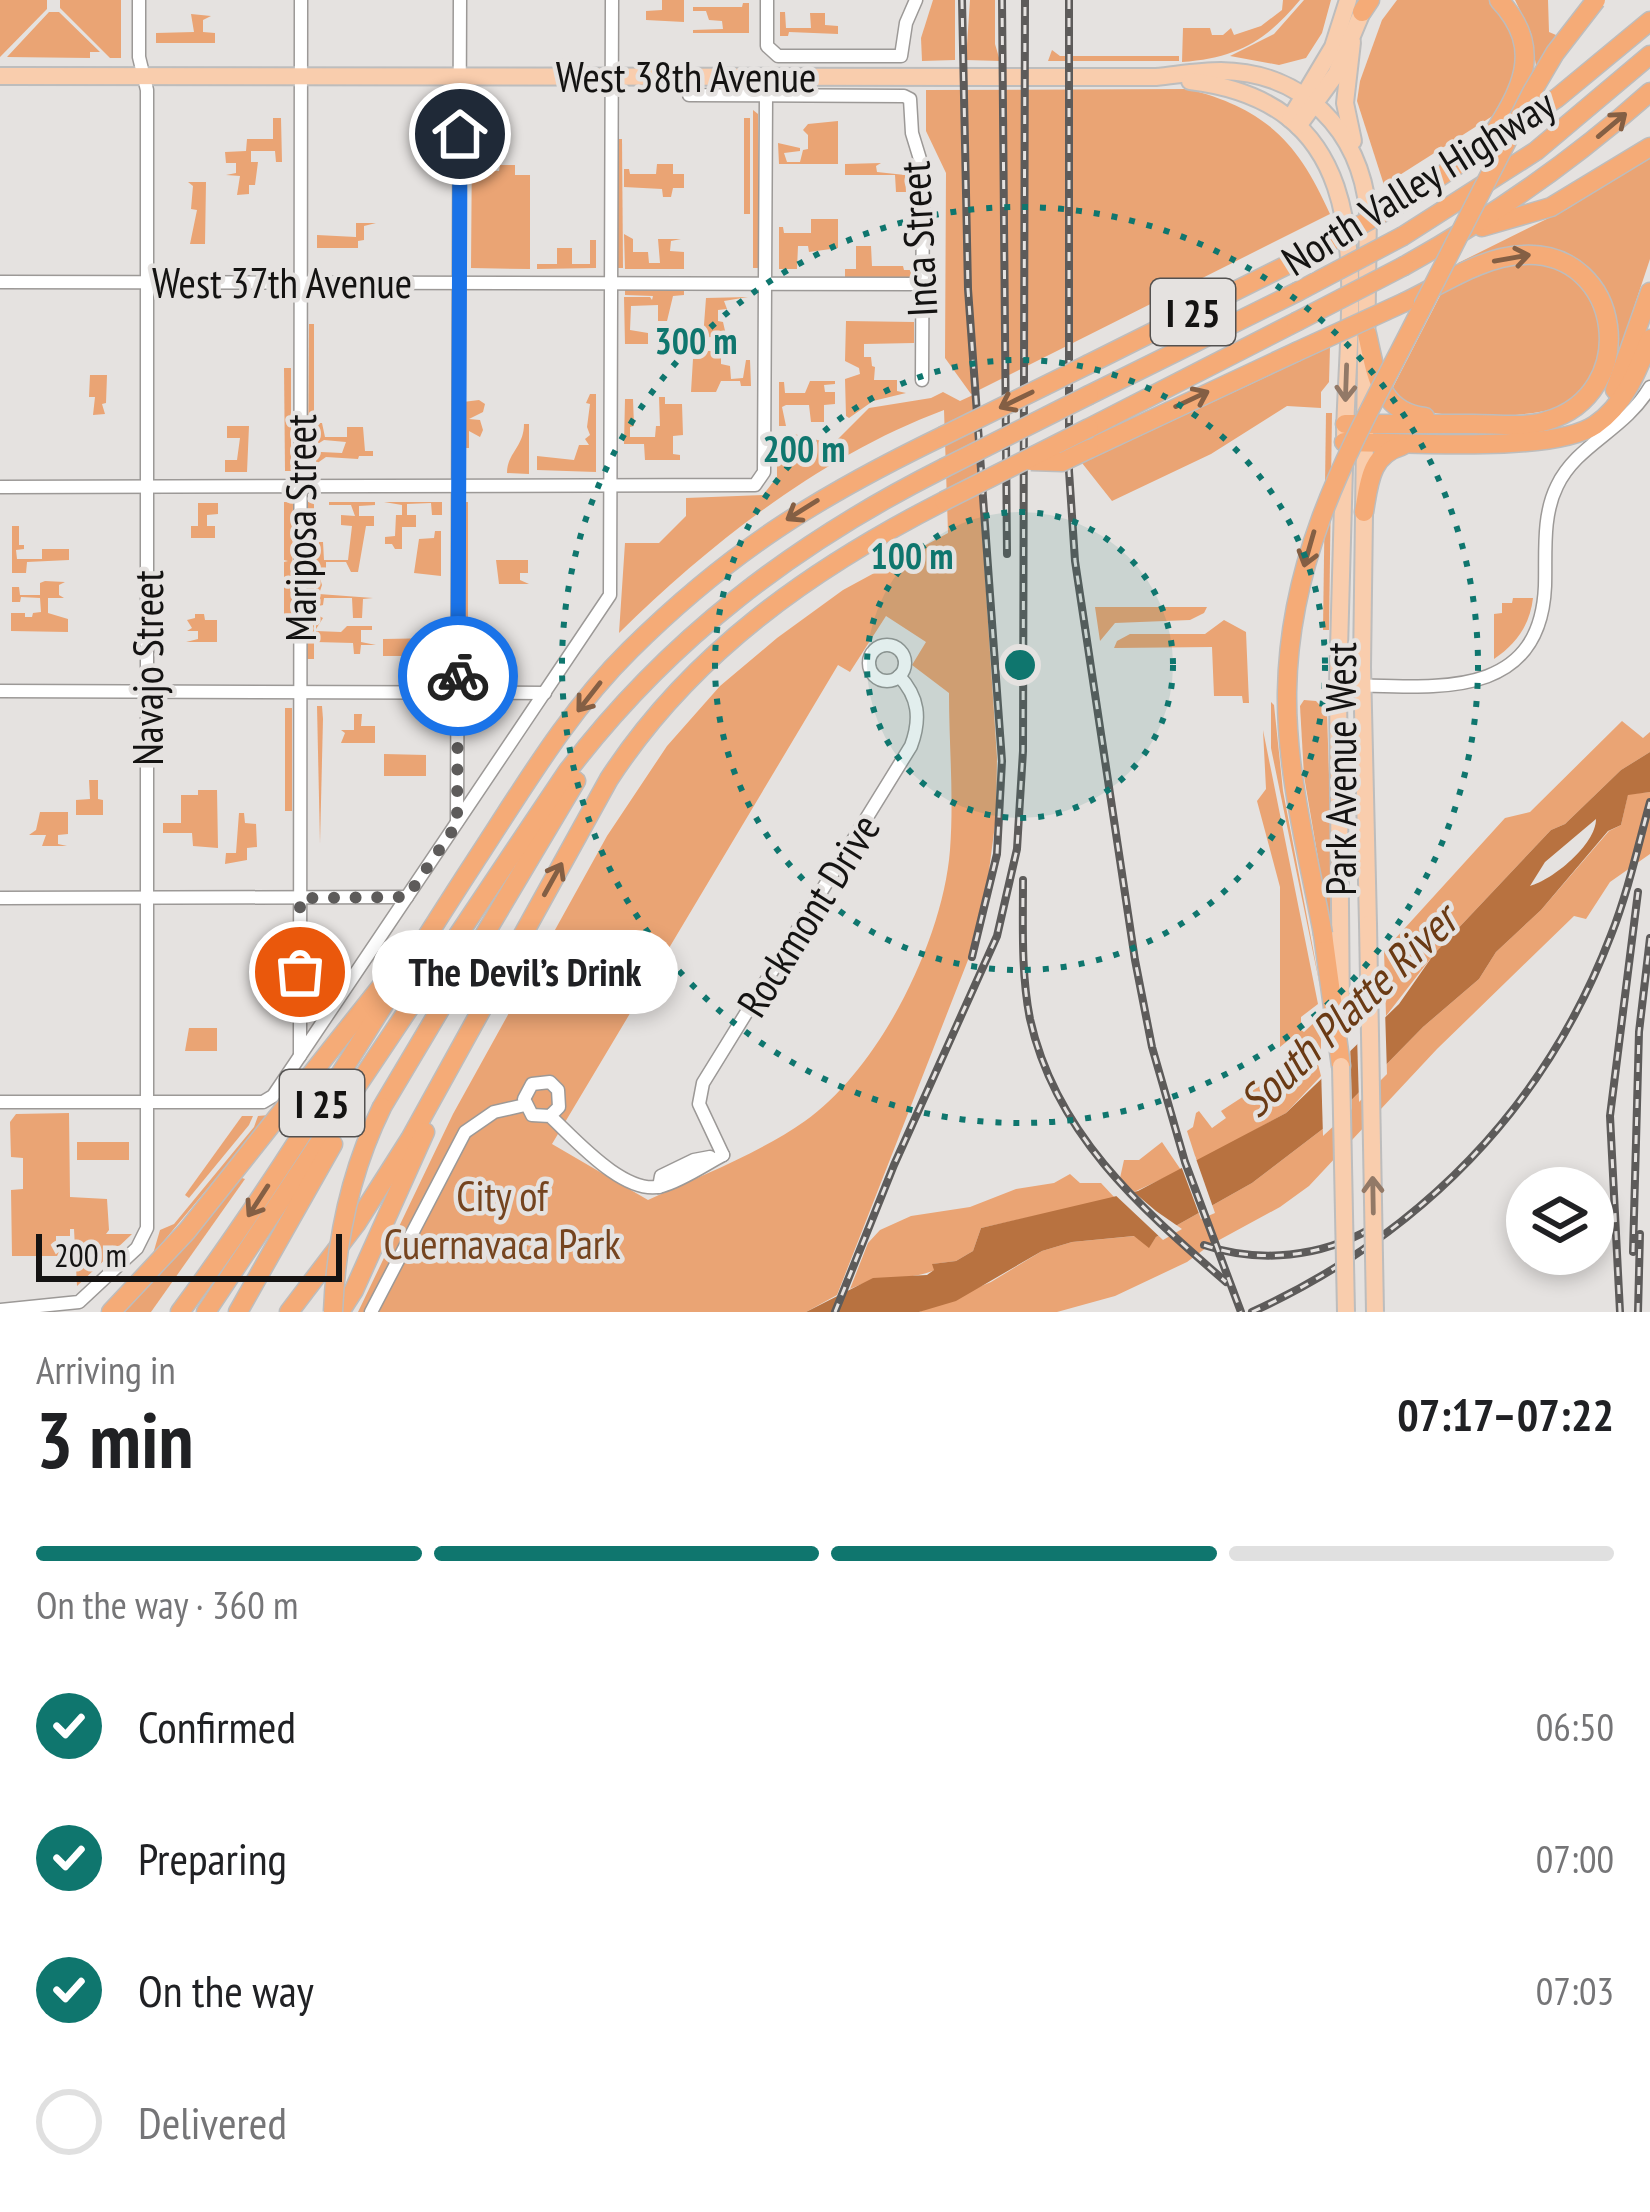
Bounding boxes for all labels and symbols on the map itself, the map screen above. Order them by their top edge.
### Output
street label: West 38th Avenue [556,49,816,104]
street label: North Valley Highway [1272,76,1565,288]
pin [409,83,511,185]
one-way arrow [1595,112,1627,138]
street label: Inca Street [886,159,950,318]
one-way arrow [1492,246,1531,269]
street label: West 37th Avenue [152,255,412,310]
road number: I 25 [1151,279,1235,345]
text: 300 m [655,317,737,364]
one-way arrow [1334,363,1357,402]
one-way arrow [1173,387,1209,409]
one-way arrow [999,390,1035,412]
street label: Mariposa Street [273,414,328,642]
text: 200 m [763,425,845,472]
one-way arrow [786,498,820,522]
one-way arrow [1297,529,1319,567]
text: 100 m [871,532,953,579]
street label: Navajo Street [120,570,175,766]
courier [398,616,518,736]
street label: Park Avenue West [1313,642,1368,896]
centre of rings [999,644,1041,686]
one-way arrow [576,681,603,713]
street label: Rockmont Drive [724,803,892,1027]
one-way arrow [542,862,565,897]
water label: South Platte River [1226,888,1472,1128]
pin [249,921,351,1023]
callout: The Devil’s Drink [372,930,678,1014]
road number: I 25 [280,1070,364,1136]
park label: City of Cuernavaca Park [383,1168,621,1271]
one-way arrow [1361,1176,1384,1215]
one-way arrow [245,1184,270,1218]
scale bar [36,1228,342,1281]

